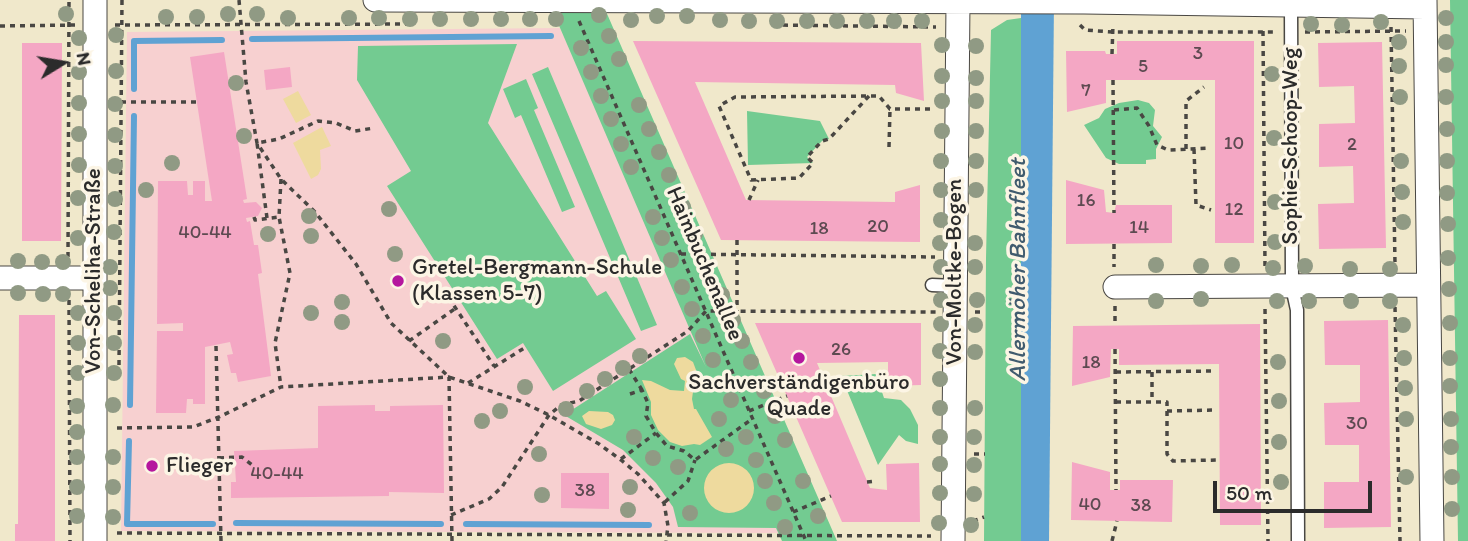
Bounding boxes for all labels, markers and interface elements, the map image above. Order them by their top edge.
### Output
north arrow [28,28,98,98]
house number: 3 [1193,43,1203,65]
street label: Sophie-Schoop-Weg [1277,47,1305,245]
text: N [72,50,97,67]
house number: 5 [1138,56,1148,78]
house number: 7 [1081,80,1091,102]
house number: 10 [1224,133,1244,155]
house number: 2 [1347,134,1357,156]
water label: Allermöher Bahnfleet [1005,159,1033,381]
street label: Von-Scheliha-Straße [80,168,108,374]
street label: Von-Moltke-Bogen [941,179,969,365]
street label: Hainbuchenallee [659,183,749,345]
house number: 16 [1077,190,1095,212]
house number: 12 [1225,199,1243,221]
house number: 20 [867,216,889,238]
house number: 14 [1129,217,1149,239]
house number: 18 [809,218,829,240]
house number: 40-44 [178,222,232,244]
place label: Gretel-Bergmann-Schule (Klassen 5-7) [412,254,662,308]
marker: Gretel-Bergmann-Schule (Klassen 5-7) [390,273,406,289]
house number: 26 [831,339,851,361]
marker: Sachverständigenbüro Quade [791,350,807,366]
house number: 18 [1081,352,1101,374]
place label: Sachverständigenbüro Quade [688,369,910,423]
house number: 30 [1346,413,1368,435]
place label: Flieger [166,452,233,480]
marker: Flieger [144,458,160,474]
house number: 40-44 [250,463,304,485]
scale bar [1216,468,1375,512]
house number: 38 [575,480,595,502]
text: 50 m [1226,480,1272,505]
house number: 40 [1078,494,1102,516]
house number: 38 [1131,495,1151,517]

